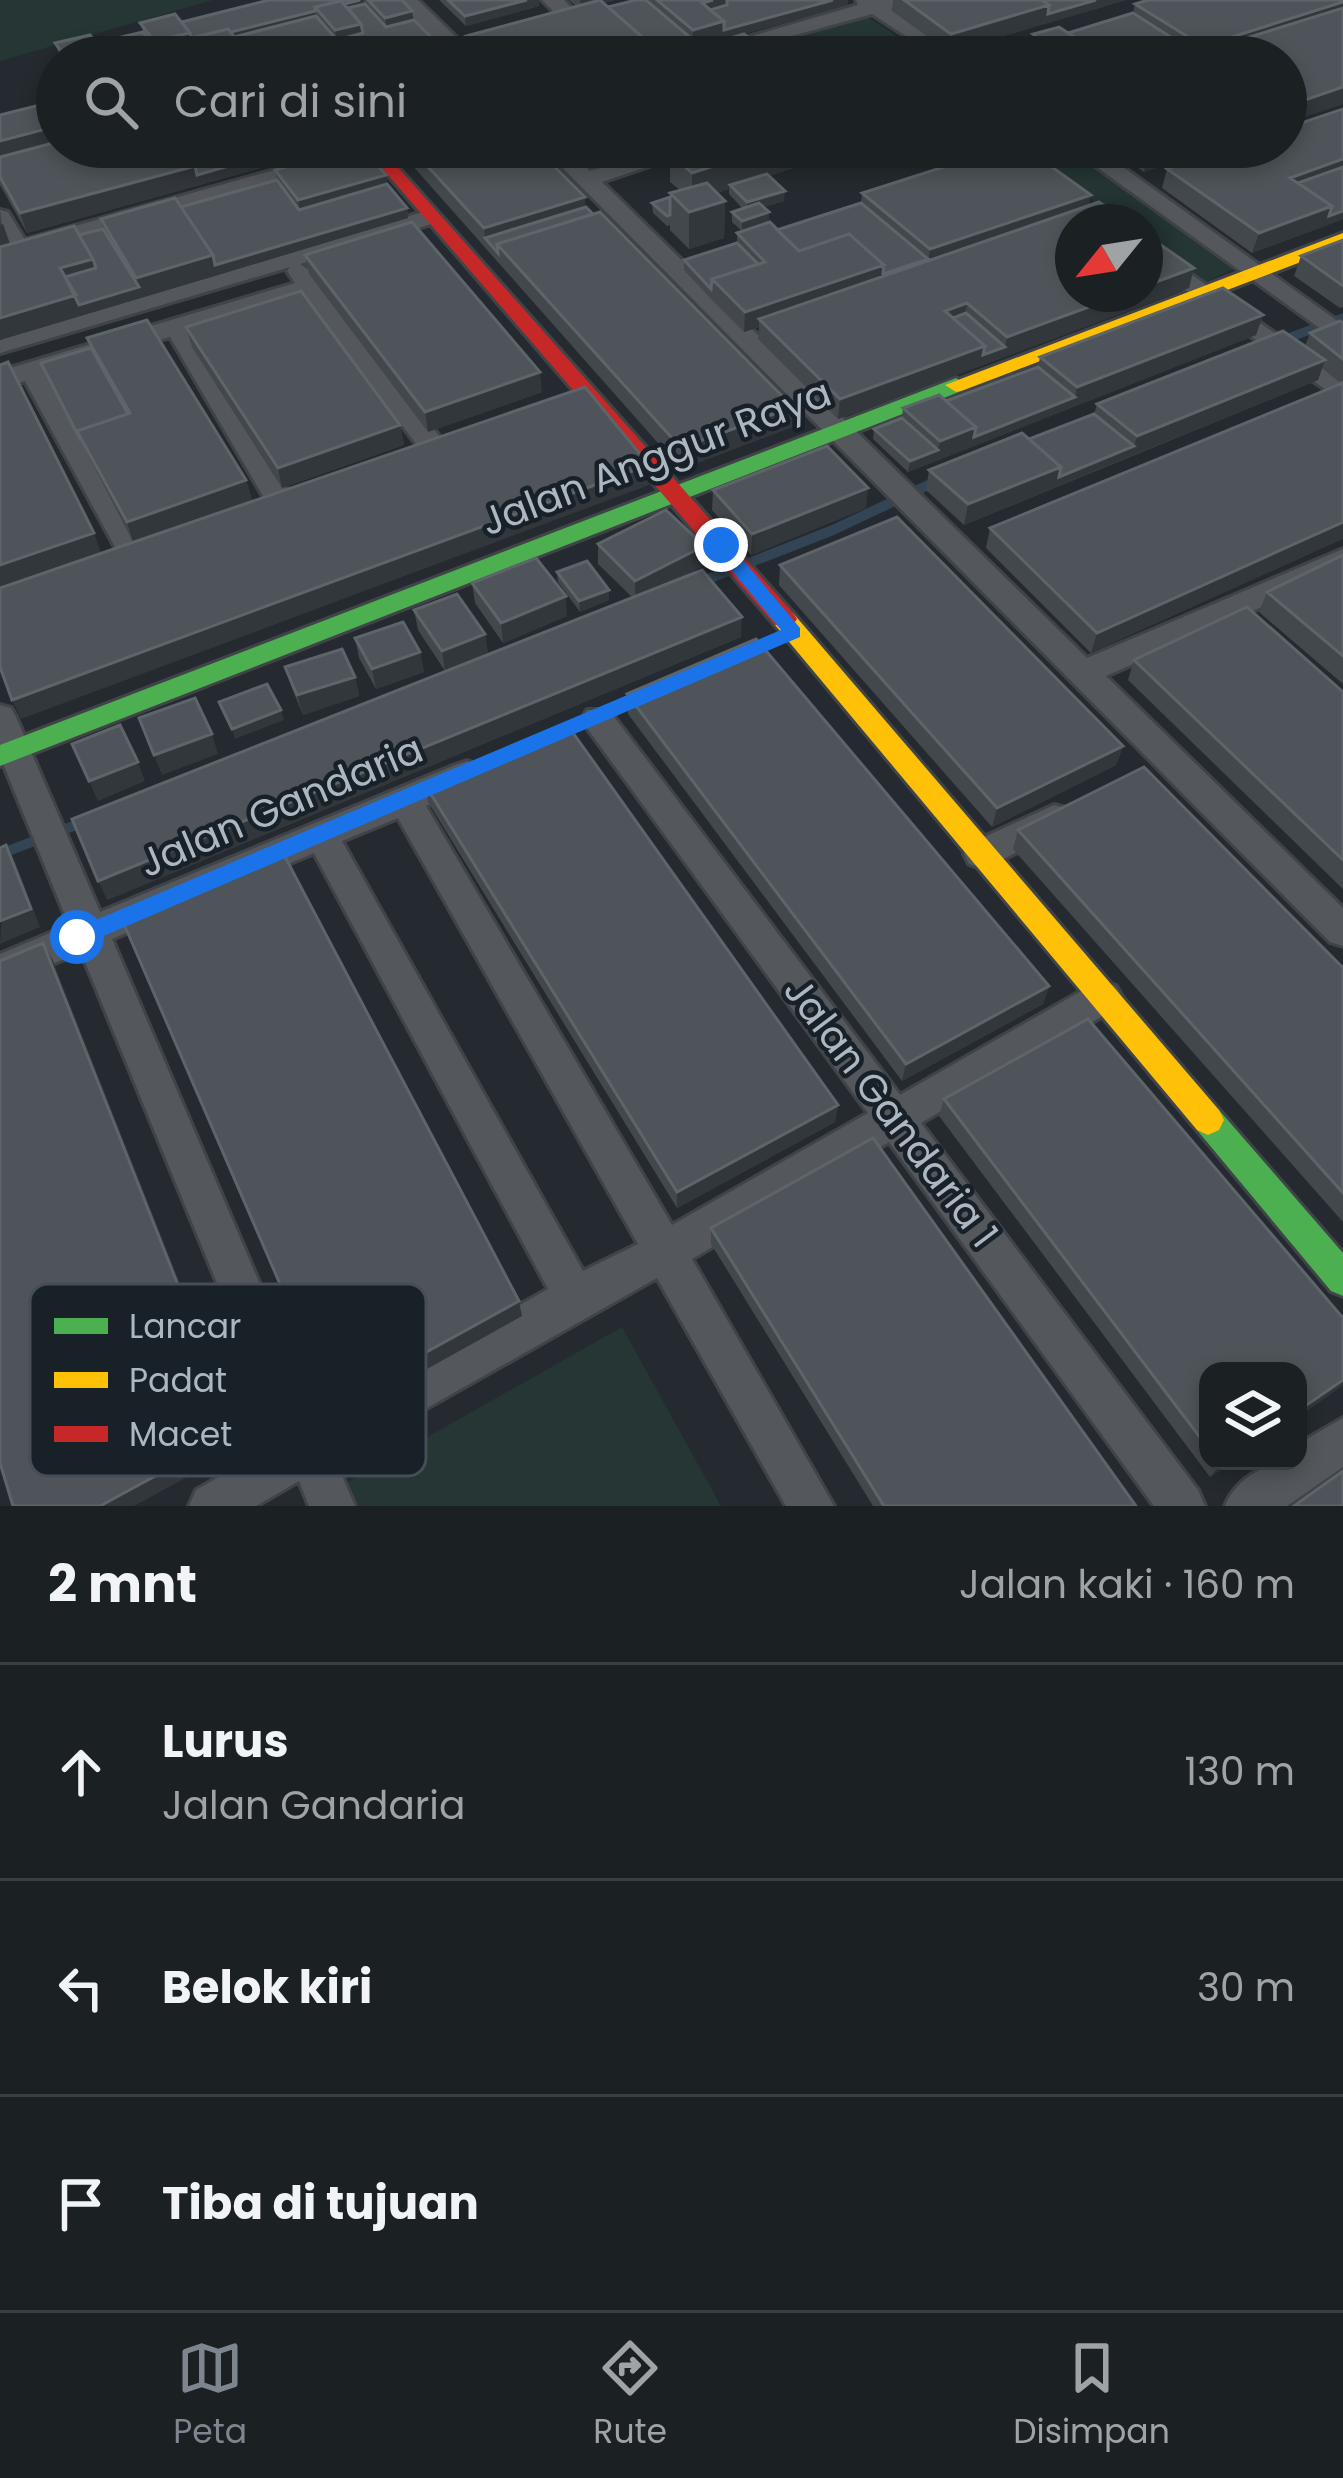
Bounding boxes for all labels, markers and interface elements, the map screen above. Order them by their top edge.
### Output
search box [36,36,1307,168]
icon: search [78,69,144,135]
text: Cari di sini [174,70,407,133]
north arrow [1055,204,1163,312]
street label: Jalan Anggur Raya [473,365,839,549]
route end [694,518,748,572]
street label: Jalan Gandaria [131,721,431,891]
route start [50,910,104,964]
street label: Jalan Gandaria 1 [771,965,1011,1259]
legend [30,1284,426,1476]
text: Lancar [129,1303,241,1350]
text: Padat [129,1357,227,1404]
map controls [1199,1362,1307,1470]
button: layers [1199,1362,1307,1470]
text: Macet [129,1411,232,1458]
text: 2 mnt [48,1548,197,1620]
text: Jalan kaki · 160 m [959,1557,1295,1612]
text: Lurus [162,1710,289,1773]
icon: ahead [48,1739,114,1805]
text: 130 m [1184,1744,1295,1799]
text: Jalan Gandaria [162,1778,465,1833]
icon: left [48,1955,114,2021]
text: Belok kiri [162,1956,372,2019]
text: 30 m [1197,1960,1295,2015]
icon: arrive [48,2171,114,2237]
text: Tiba di tujuan [162,2172,479,2235]
tab: Peta [173,2335,247,2457]
tab: Rute [593,2335,667,2457]
tab: Disimpan [1013,2335,1170,2457]

